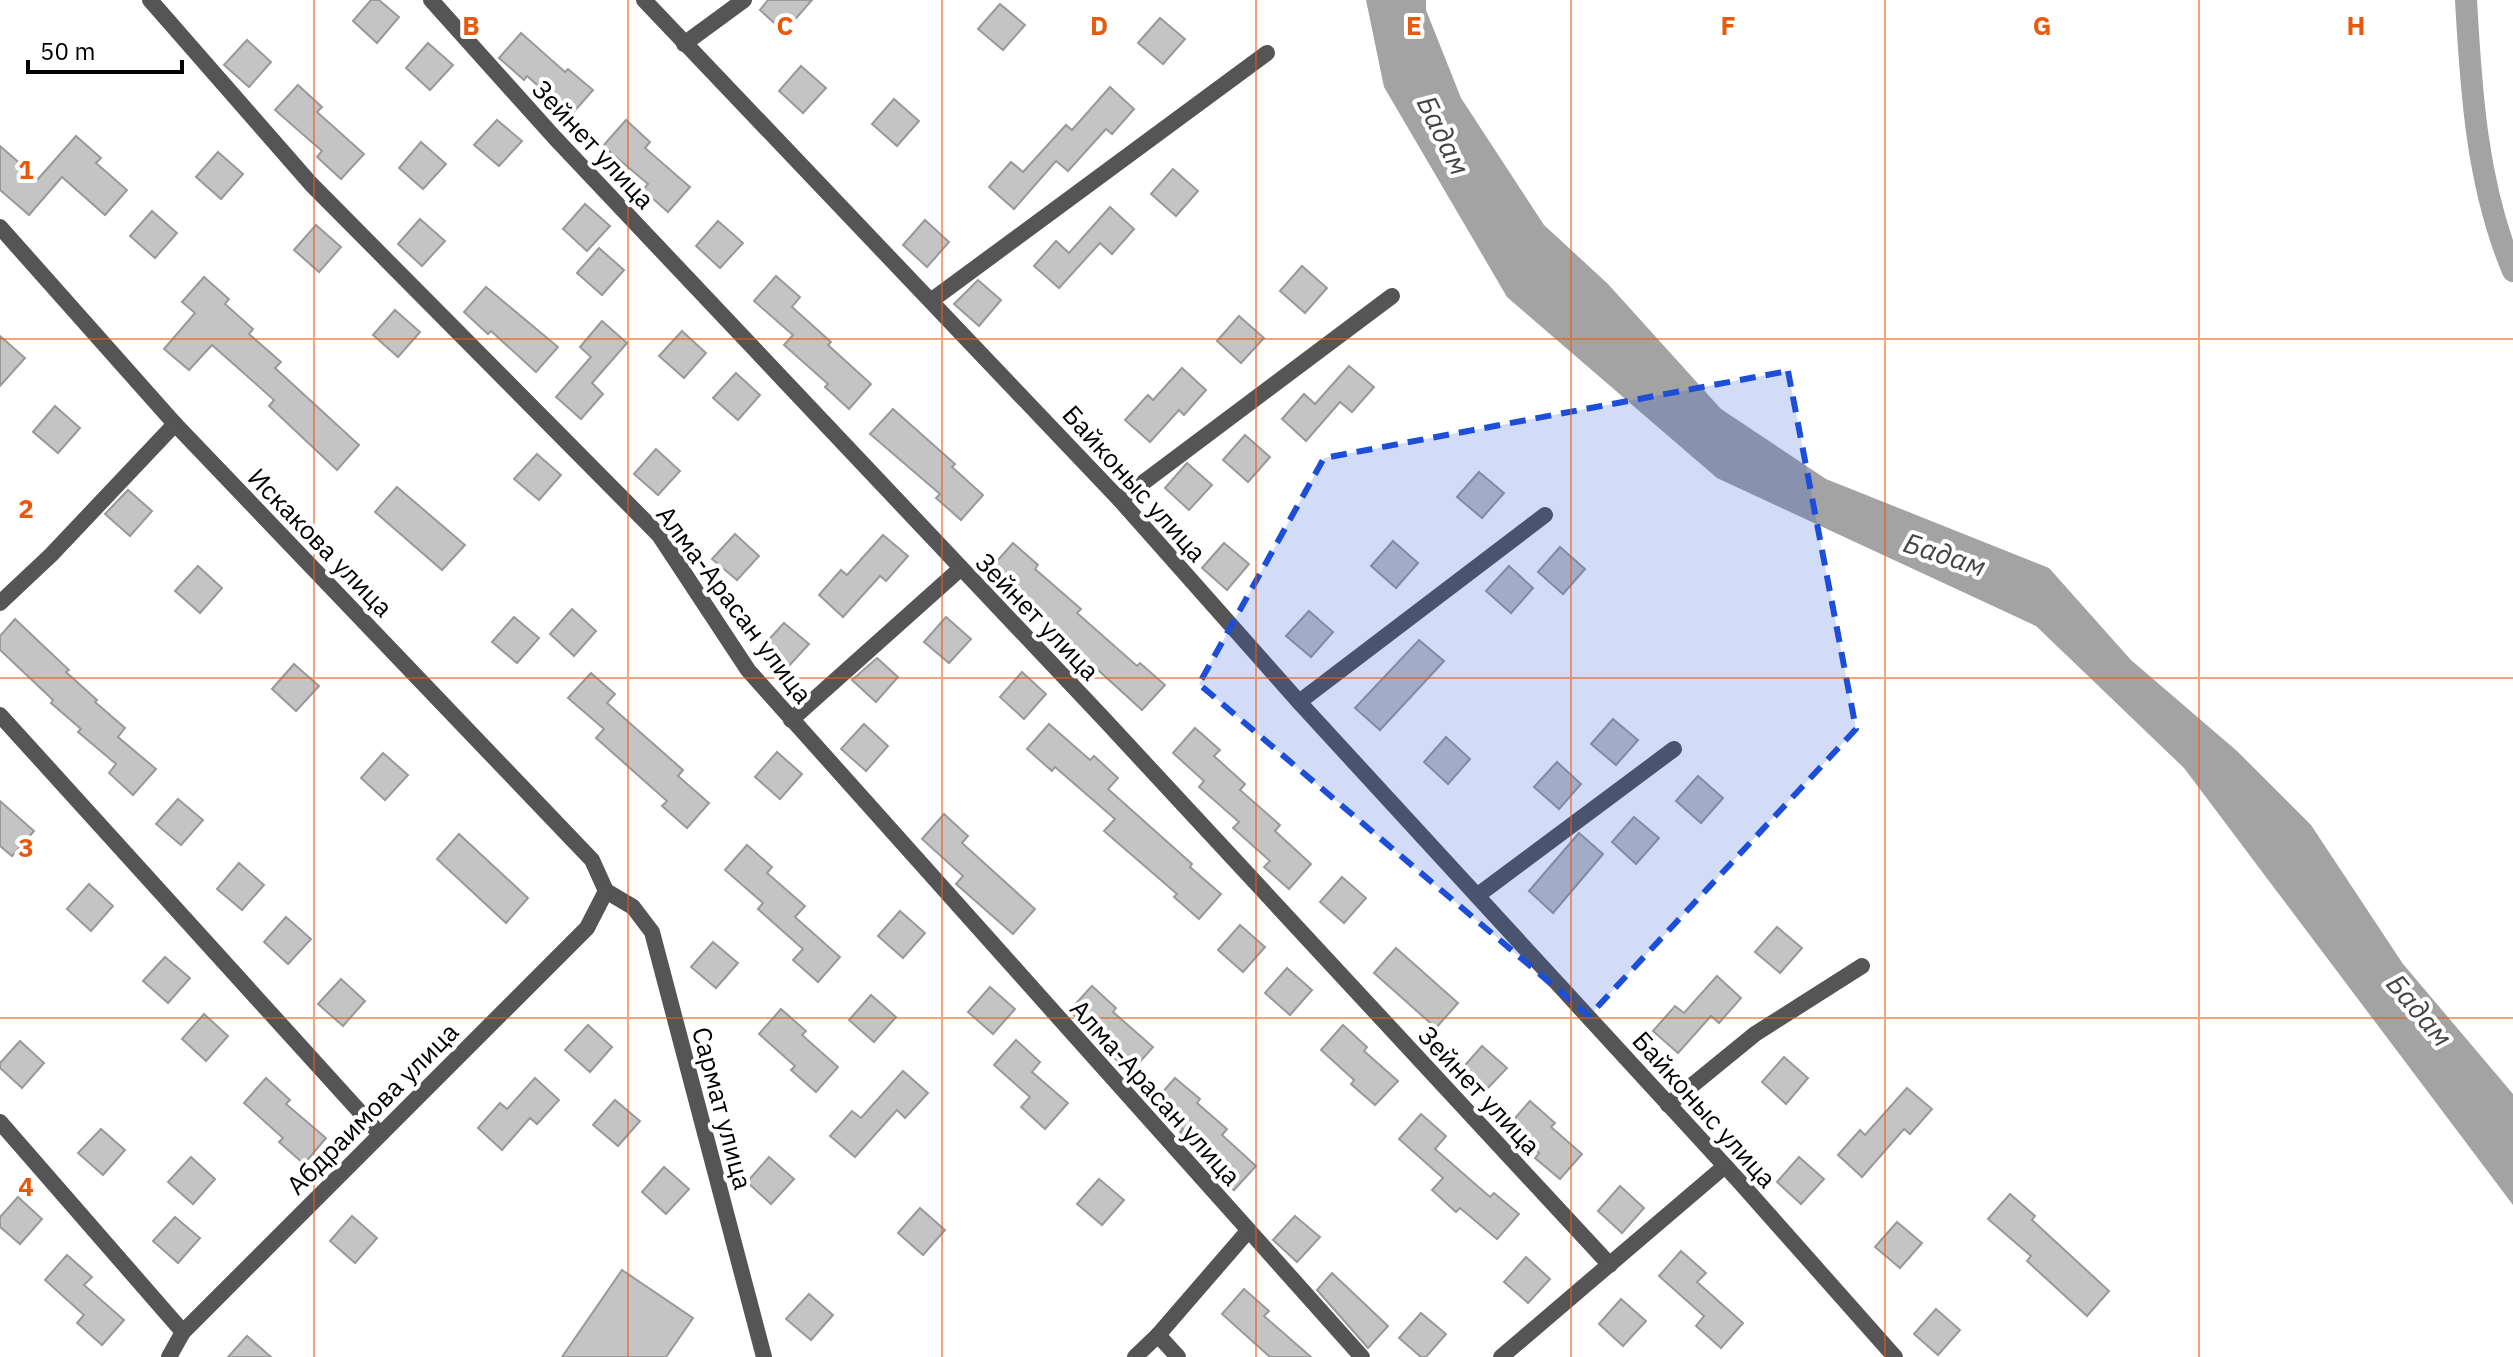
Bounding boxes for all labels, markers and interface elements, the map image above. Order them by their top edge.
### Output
text: B [462,8,480,42]
text: C [777,8,794,42]
text: D [1090,8,1108,42]
text: E [1406,8,1422,42]
text: F [1720,8,1736,42]
text: G [2033,8,2051,42]
text: H [2347,8,2365,42]
scale bar [28,24,182,74]
text: 50 m [40,35,95,67]
street label: Зейнет улица [525,72,663,216]
water label: Бадам [1409,89,1479,181]
text: 1 [18,152,34,186]
street label: Байконыс улица [1056,397,1214,569]
street label: Искакова улица [241,460,401,624]
text: 2 [18,491,34,525]
street label: Алма-Арасан улица [649,498,821,710]
water label: Бадам [1899,523,1991,585]
street label: Зейнет улица [969,545,1107,687]
text: 3 [18,830,34,864]
water label: Бадам [2379,966,2461,1054]
street label: Алма-Арасан улица [1063,992,1249,1192]
street label: Абдраимова улица [279,1015,465,1201]
street label: Зейнет улица [1411,1018,1549,1162]
street label: Сармат улица [685,1023,761,1193]
street label: Байконыс улица [1626,1023,1784,1195]
text: 4 [18,1169,34,1203]

